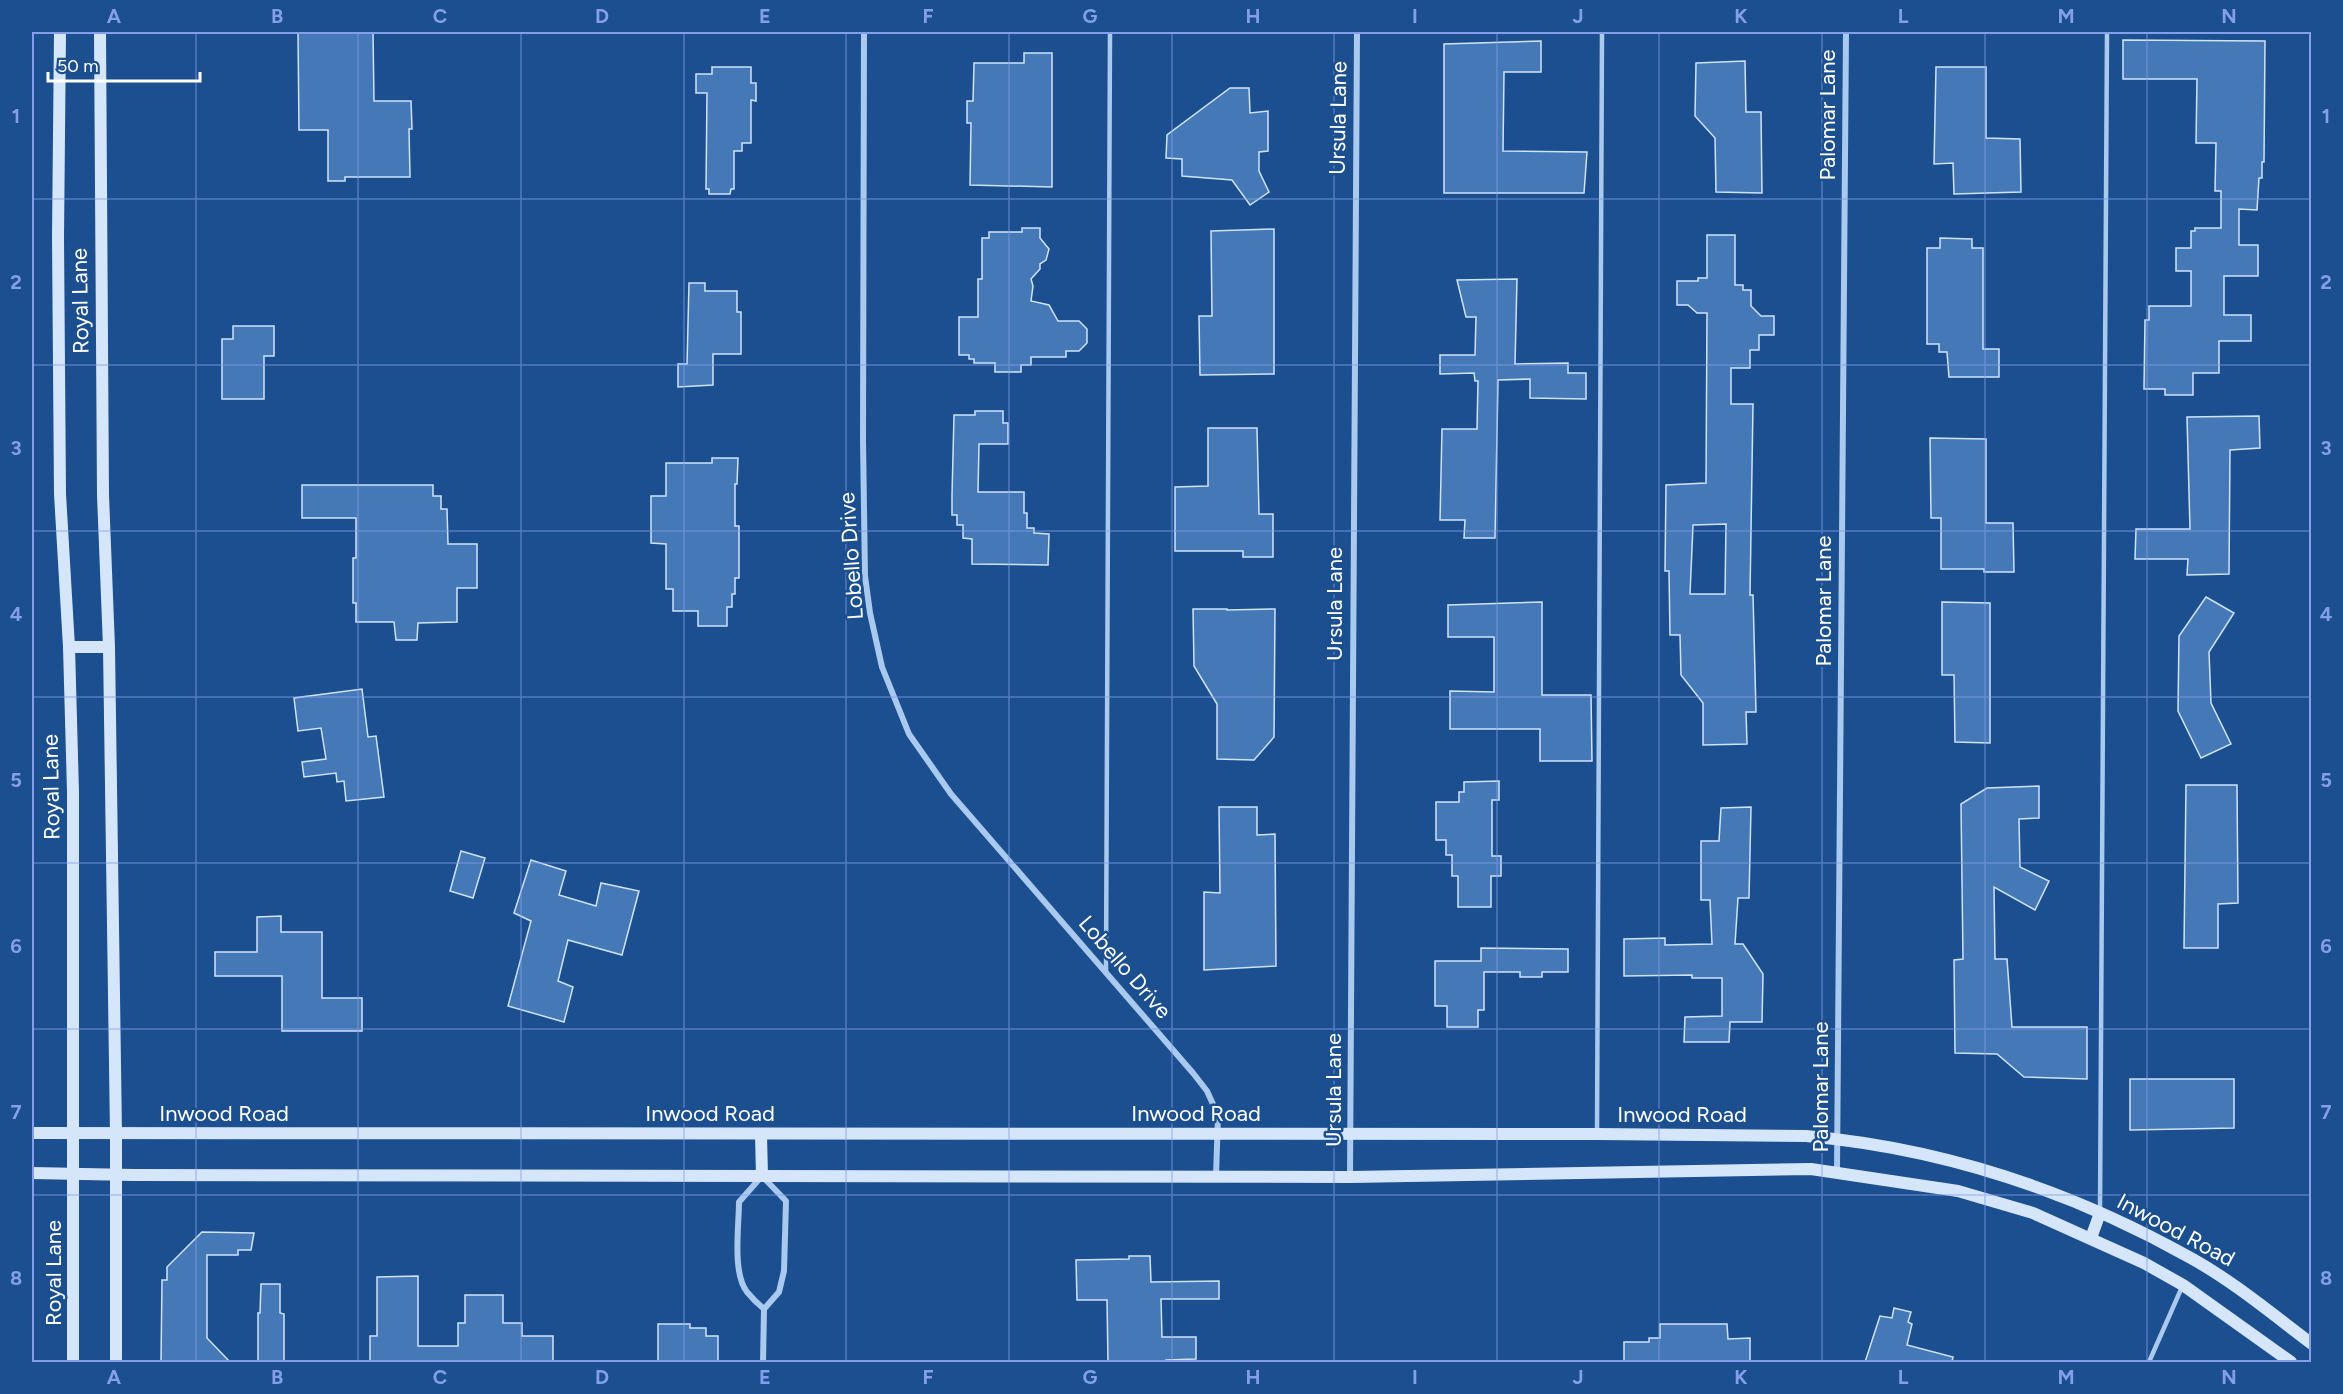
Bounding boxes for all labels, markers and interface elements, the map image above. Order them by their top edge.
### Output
text: A [107,4,122,28]
text: B [271,4,283,28]
text: C [433,4,447,28]
text: D [595,4,609,28]
text: E [759,4,771,28]
text: F [922,4,934,28]
text: G [1083,4,1098,28]
text: H [1246,4,1261,28]
text: I [1412,4,1418,28]
text: J [1572,4,1584,28]
text: K [1734,4,1748,28]
text: L [1898,4,1909,28]
text: M [2057,4,2075,28]
text: N [2221,4,2237,28]
scale bar [48,45,200,83]
street label: Palomar Lane [1814,49,1841,181]
text: 50 m [57,55,99,77]
street label: Ursula Lane [1324,61,1352,175]
text: 1 [12,104,20,128]
text: 1 [2322,104,2330,128]
street label: Royal Lane [66,248,94,354]
text: 2 [10,270,22,294]
text: 2 [2320,270,2332,294]
text: 3 [10,436,22,460]
text: 3 [2320,436,2332,460]
street label: Lobello Drive [833,491,869,621]
street label: Palomar Lane [1810,535,1837,667]
street label: Ursula Lane [1321,547,1348,661]
text: 4 [10,602,23,626]
text: 4 [2320,602,2333,626]
street label: Royal Lane [37,734,65,840]
text: 5 [10,768,22,792]
text: 5 [2320,768,2332,792]
street label: Lobello Drive [1073,910,1177,1024]
text: 6 [10,934,22,958]
text: 6 [2320,934,2332,958]
street label: Palomar Lane [1807,1021,1834,1153]
street label: Ursula Lane [1320,1033,1347,1147]
text: 7 [10,1100,22,1124]
street label: Inwood Road [159,1100,289,1127]
street label: Inwood Road [645,1100,775,1127]
street label: Inwood Road [1131,1100,1261,1127]
text: 7 [2320,1100,2332,1124]
street label: Inwood Road [1617,1101,1747,1128]
street label: Inwood Road [2112,1188,2240,1272]
street label: Royal Lane [40,1220,67,1326]
text: 8 [10,1266,22,1290]
text: 8 [2320,1266,2332,1290]
text: A [107,1365,122,1389]
text: B [271,1365,283,1389]
text: C [433,1365,447,1389]
text: D [595,1365,609,1389]
text: E [759,1365,771,1389]
text: F [922,1365,934,1389]
text: G [1083,1365,1098,1389]
text: H [1246,1365,1261,1389]
text: I [1412,1365,1418,1389]
text: J [1572,1365,1584,1389]
text: K [1734,1365,1748,1389]
text: L [1898,1365,1909,1389]
text: M [2057,1365,2075,1389]
text: N [2221,1365,2237,1389]

